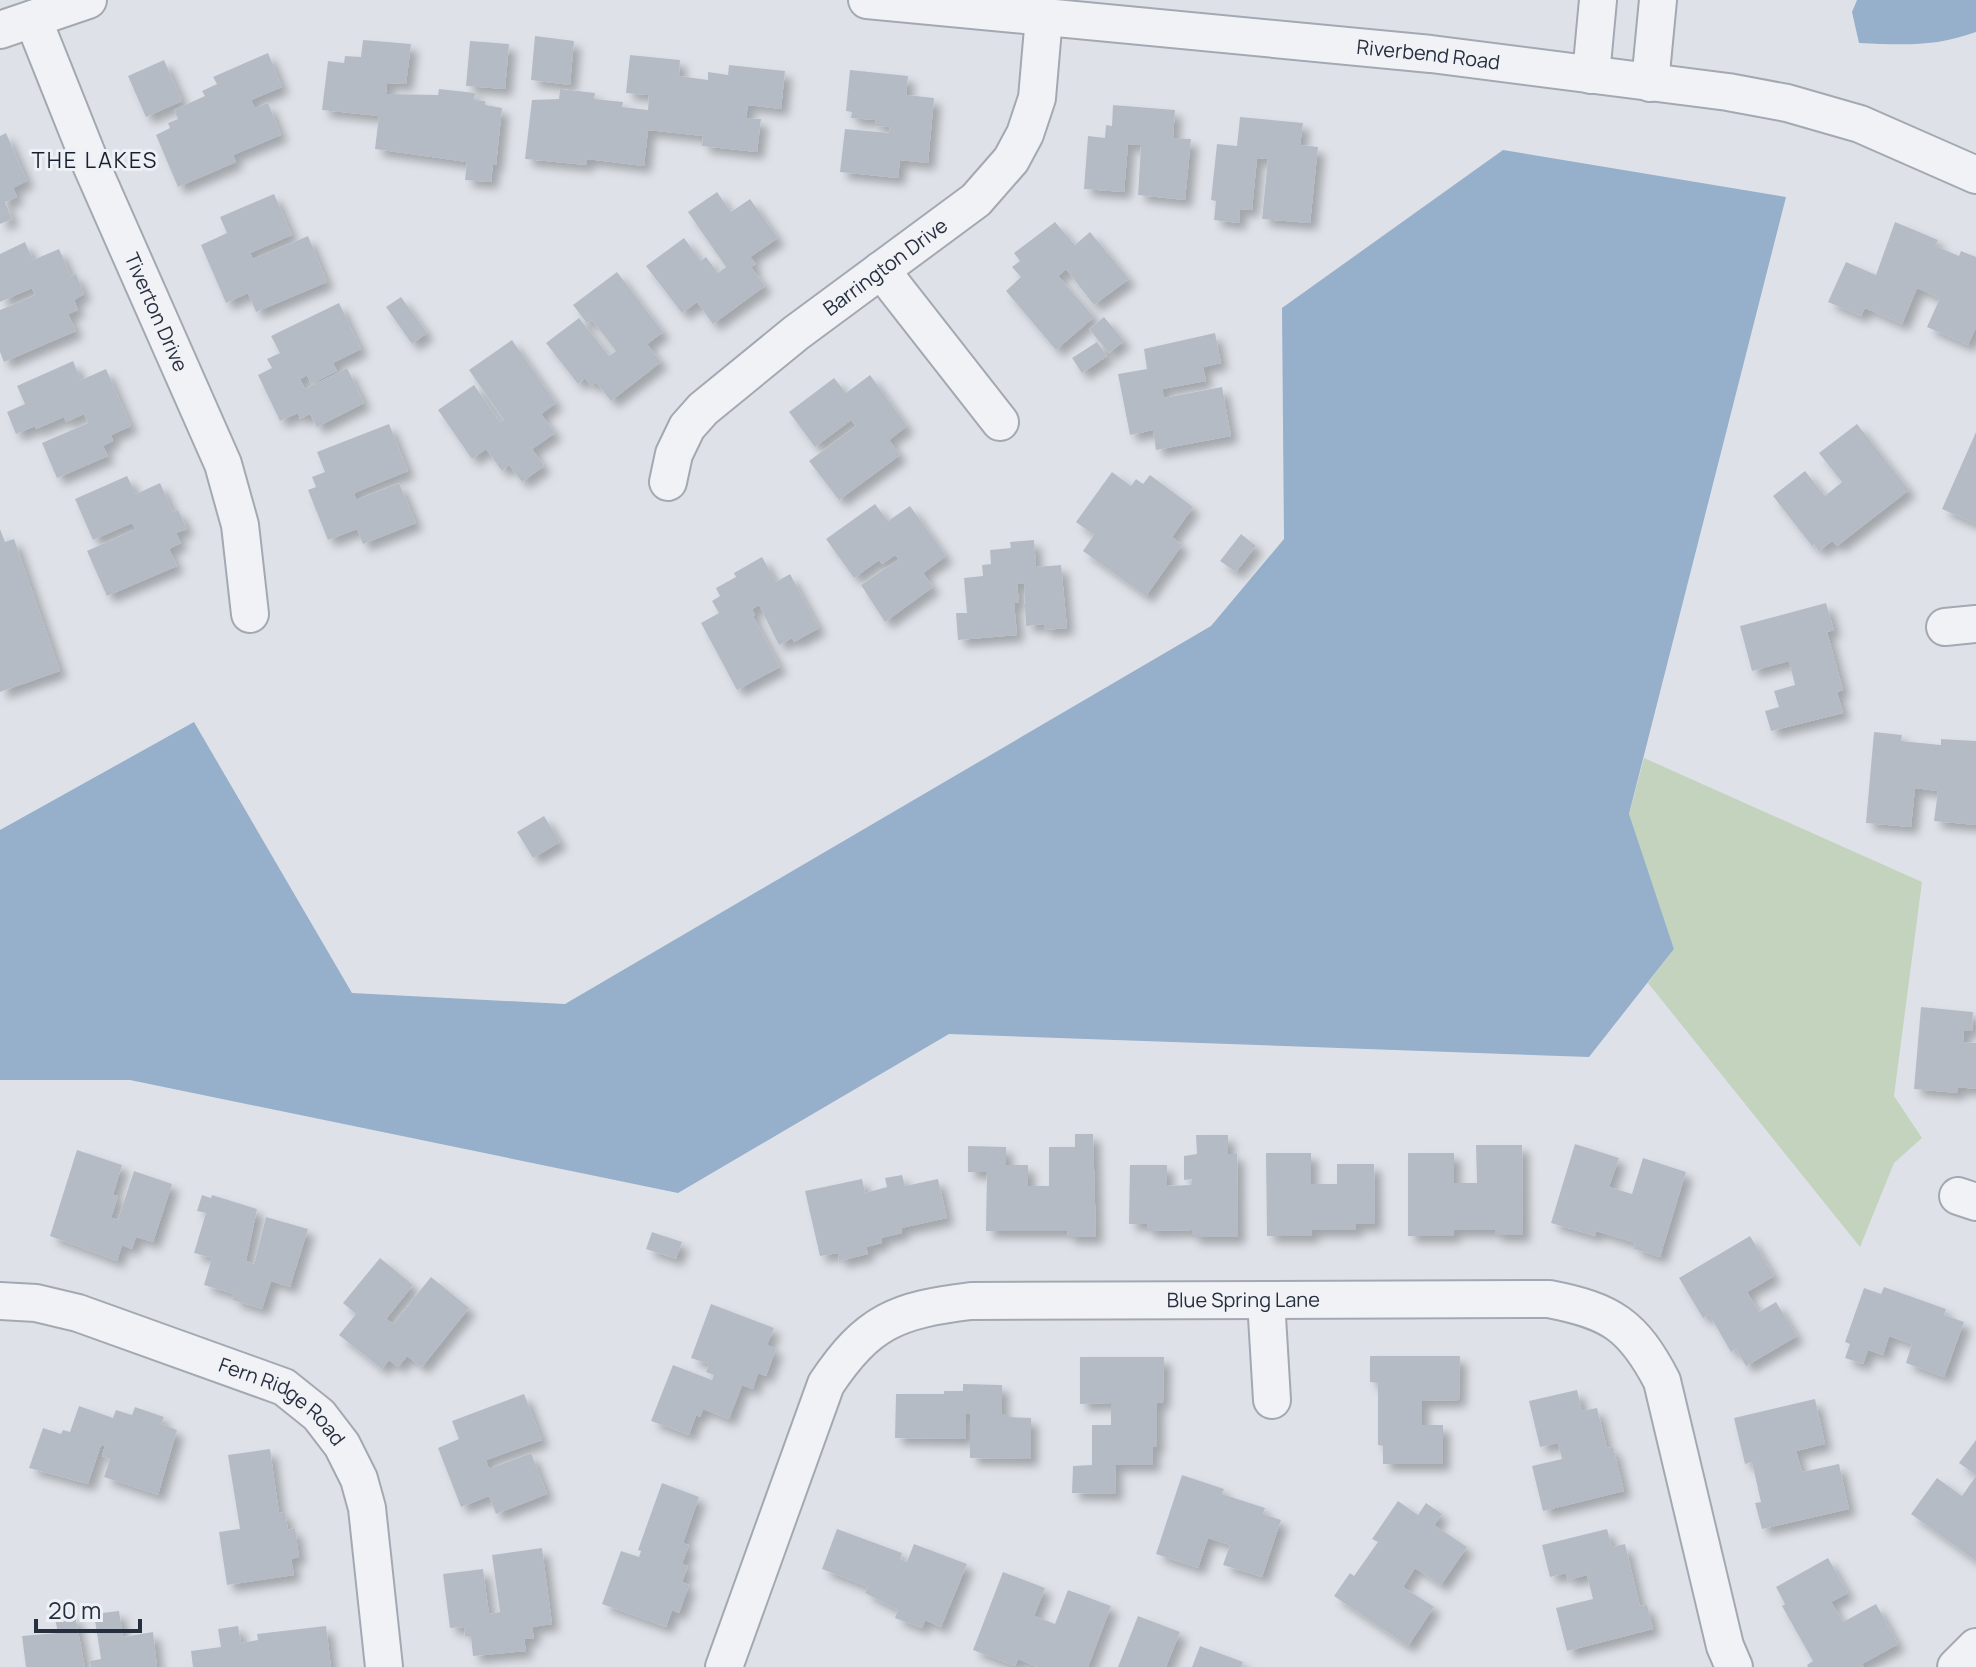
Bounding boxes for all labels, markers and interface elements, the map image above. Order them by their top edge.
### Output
street label: Riverbend Road [1355,33,1502,76]
district label: THE LAKES [32,145,158,175]
street label: Barrington Drive [817,212,953,321]
street label: Tiverton Drive [118,248,195,376]
street label: Blue Spring Lane [1167,1286,1320,1313]
street label: Fern Ridge Road [215,1351,352,1451]
scale bar [36,1583,140,1633]
text: 20 m [48,1593,101,1626]

